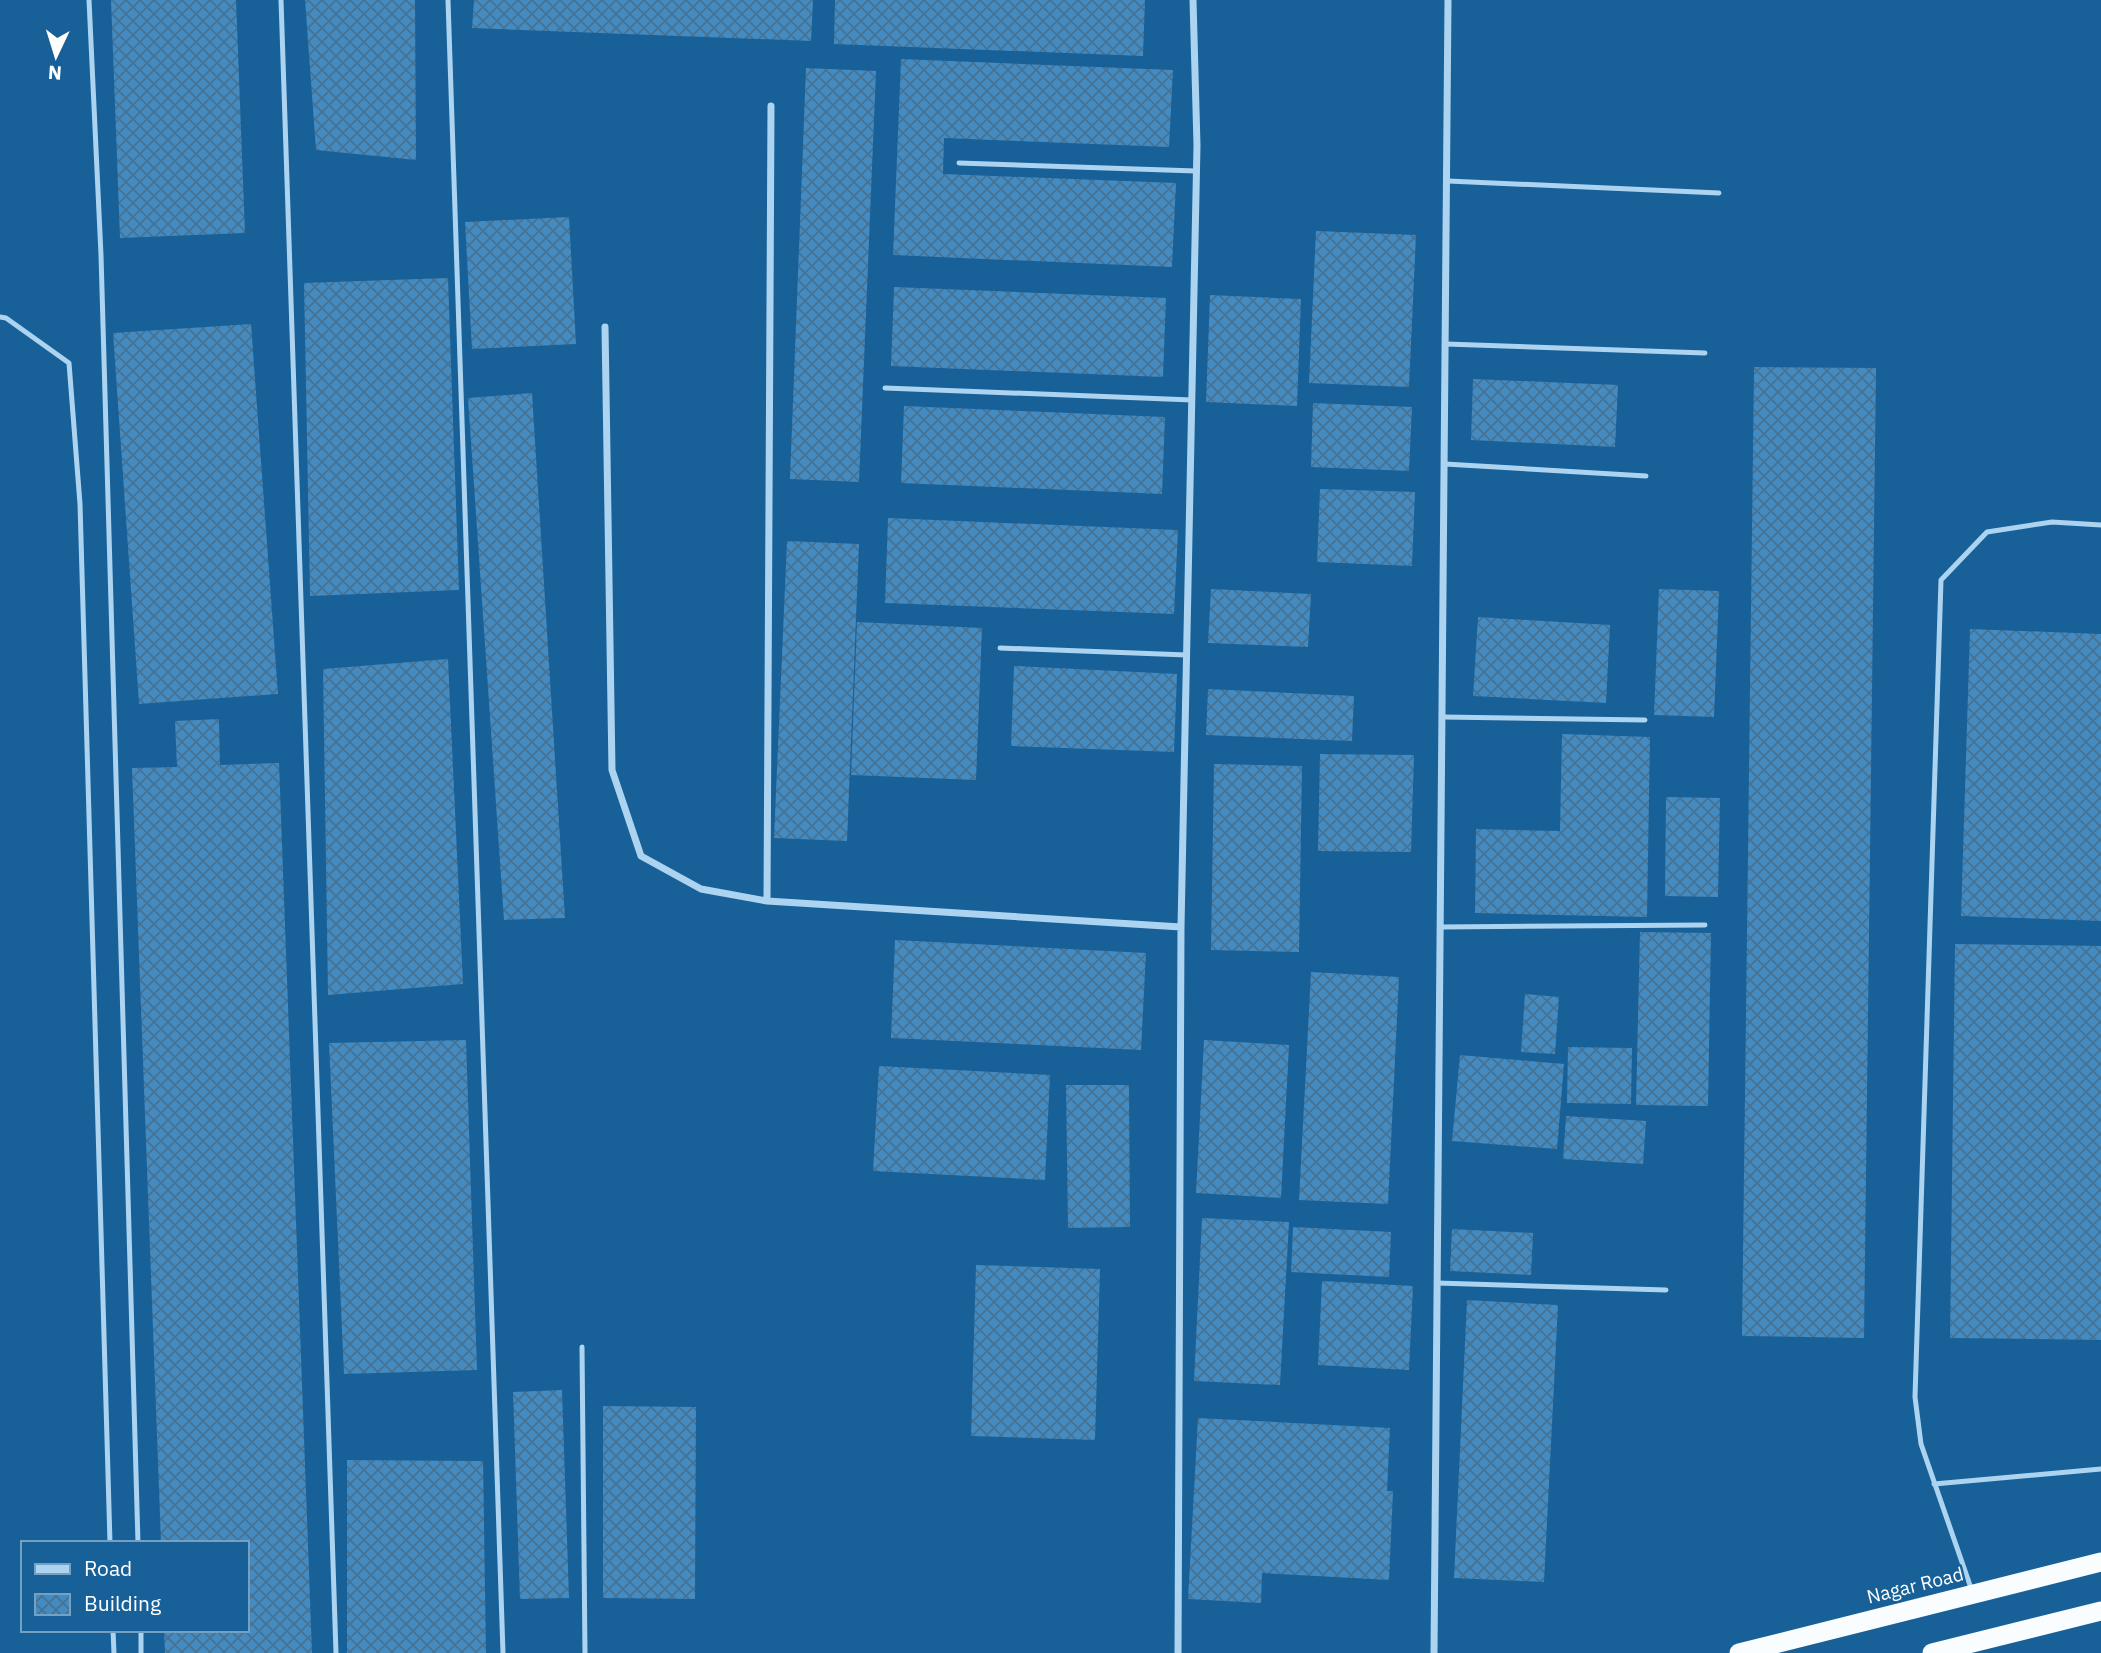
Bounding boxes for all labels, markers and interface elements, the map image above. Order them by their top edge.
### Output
north arrow [21,21,91,91]
text: N [47,61,63,85]
legend [21,1541,248,1632]
text: Road [84,1554,132,1582]
street label: Nagar Road [1864,1561,1966,1609]
text: Building [84,1589,161,1617]

